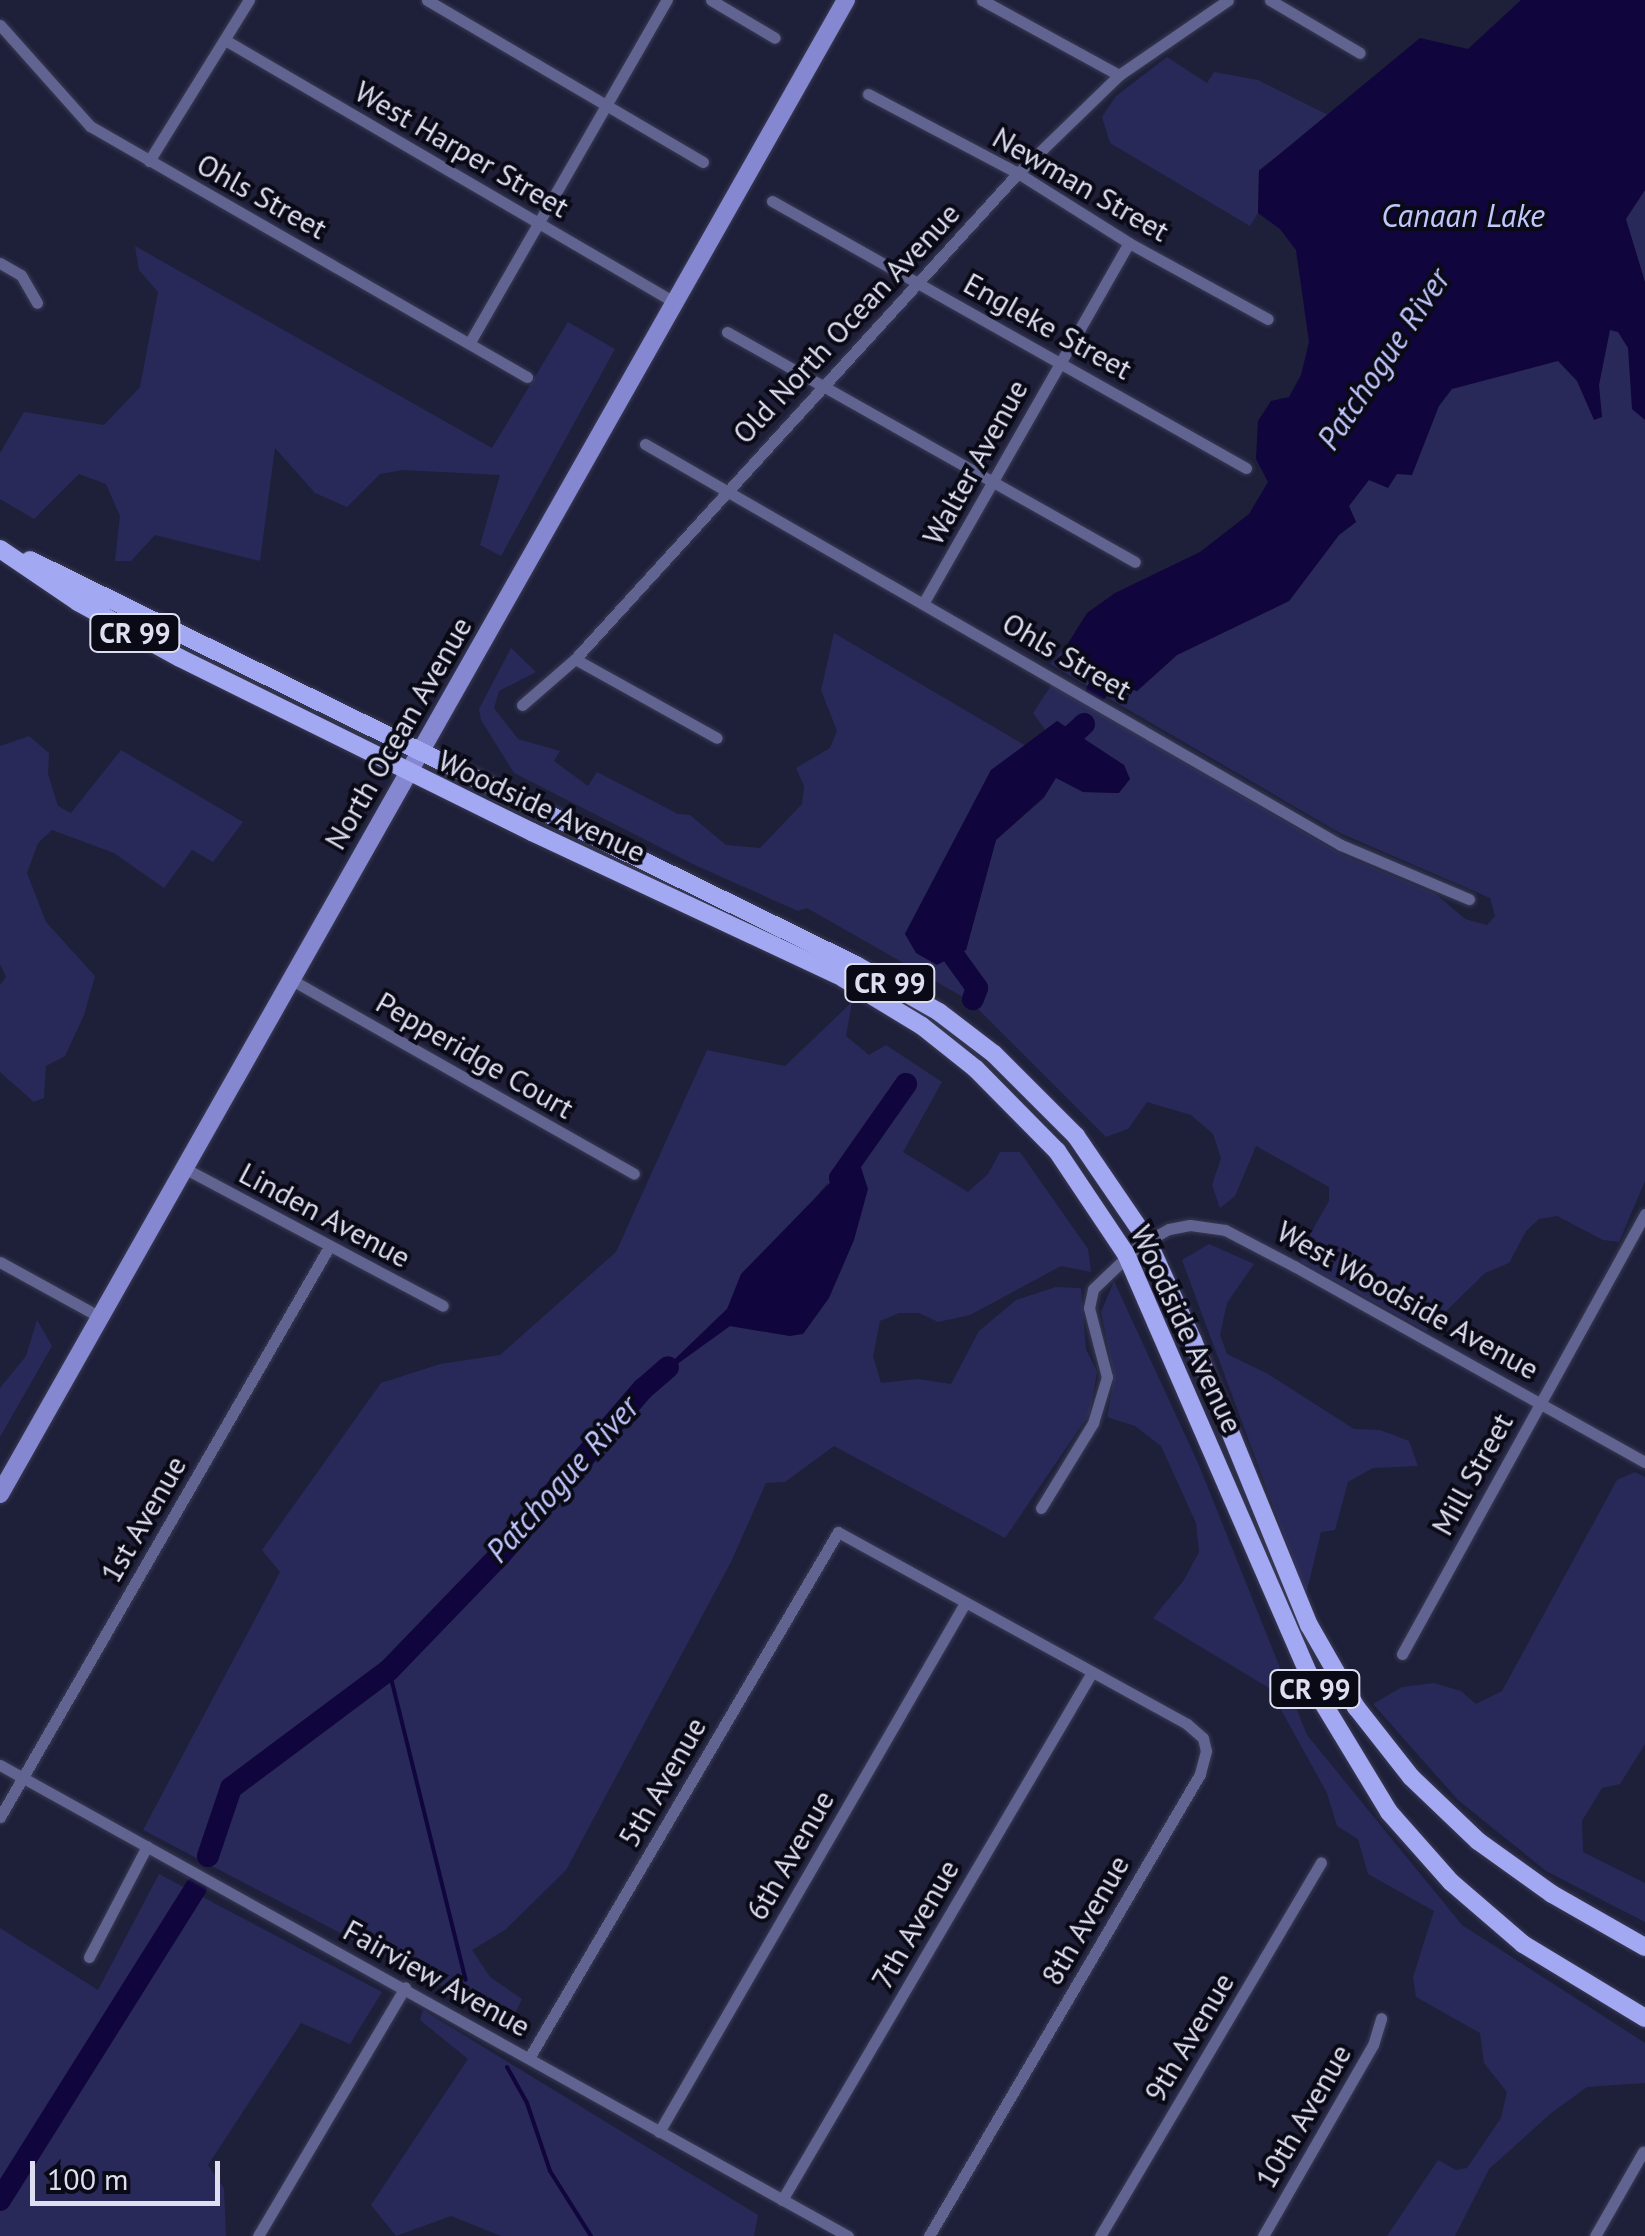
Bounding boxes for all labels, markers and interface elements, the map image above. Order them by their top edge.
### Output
street label: West Harper Street [349,73,575,225]
street label: Newman Street [987,119,1175,249]
street label: Ohls Street [191,146,333,246]
street label: Old North Ocean Avenue [725,195,967,451]
water label: Canaan Lake [1381,196,1545,234]
water label: Patchogue River [1308,261,1458,457]
street label: Engleke Street [958,265,1138,387]
street label: Walter Avenue [915,373,1035,551]
street label: Ohls Street [996,605,1138,707]
road number: CR 99 [88,610,182,656]
street label: North Ocean Avenue [317,610,479,856]
street label: Woodside Avenue [432,742,652,870]
road number: CR 99 [842,960,938,1006]
street label: Pepperidge Court [370,984,580,1126]
street label: Linden Avenue [233,1155,417,1275]
street label: West Woodside Avenue [1270,1213,1546,1387]
street label: Woodside Avenue [1123,1219,1251,1439]
water label: Patchogue River [478,1388,646,1570]
street label: Mill Street [1424,1407,1520,1541]
street label: 1st Avenue [92,1449,194,1589]
road number: CR 99 [1268,1666,1362,1712]
street label: 5th Avenue [610,1710,714,1854]
street label: 6th Avenue [738,1783,842,1927]
street label: 8th Avenue [1033,1848,1137,1992]
street label: 7th Avenue [863,1853,967,1995]
street label: Fairview Avenue [337,1911,537,2045]
street label: 9th Avenue [1136,1966,1242,2108]
street label: 10th Avenue [1247,2037,1359,2195]
scale bar [35,2141,225,2203]
text: 100 m [47,2159,128,2198]

